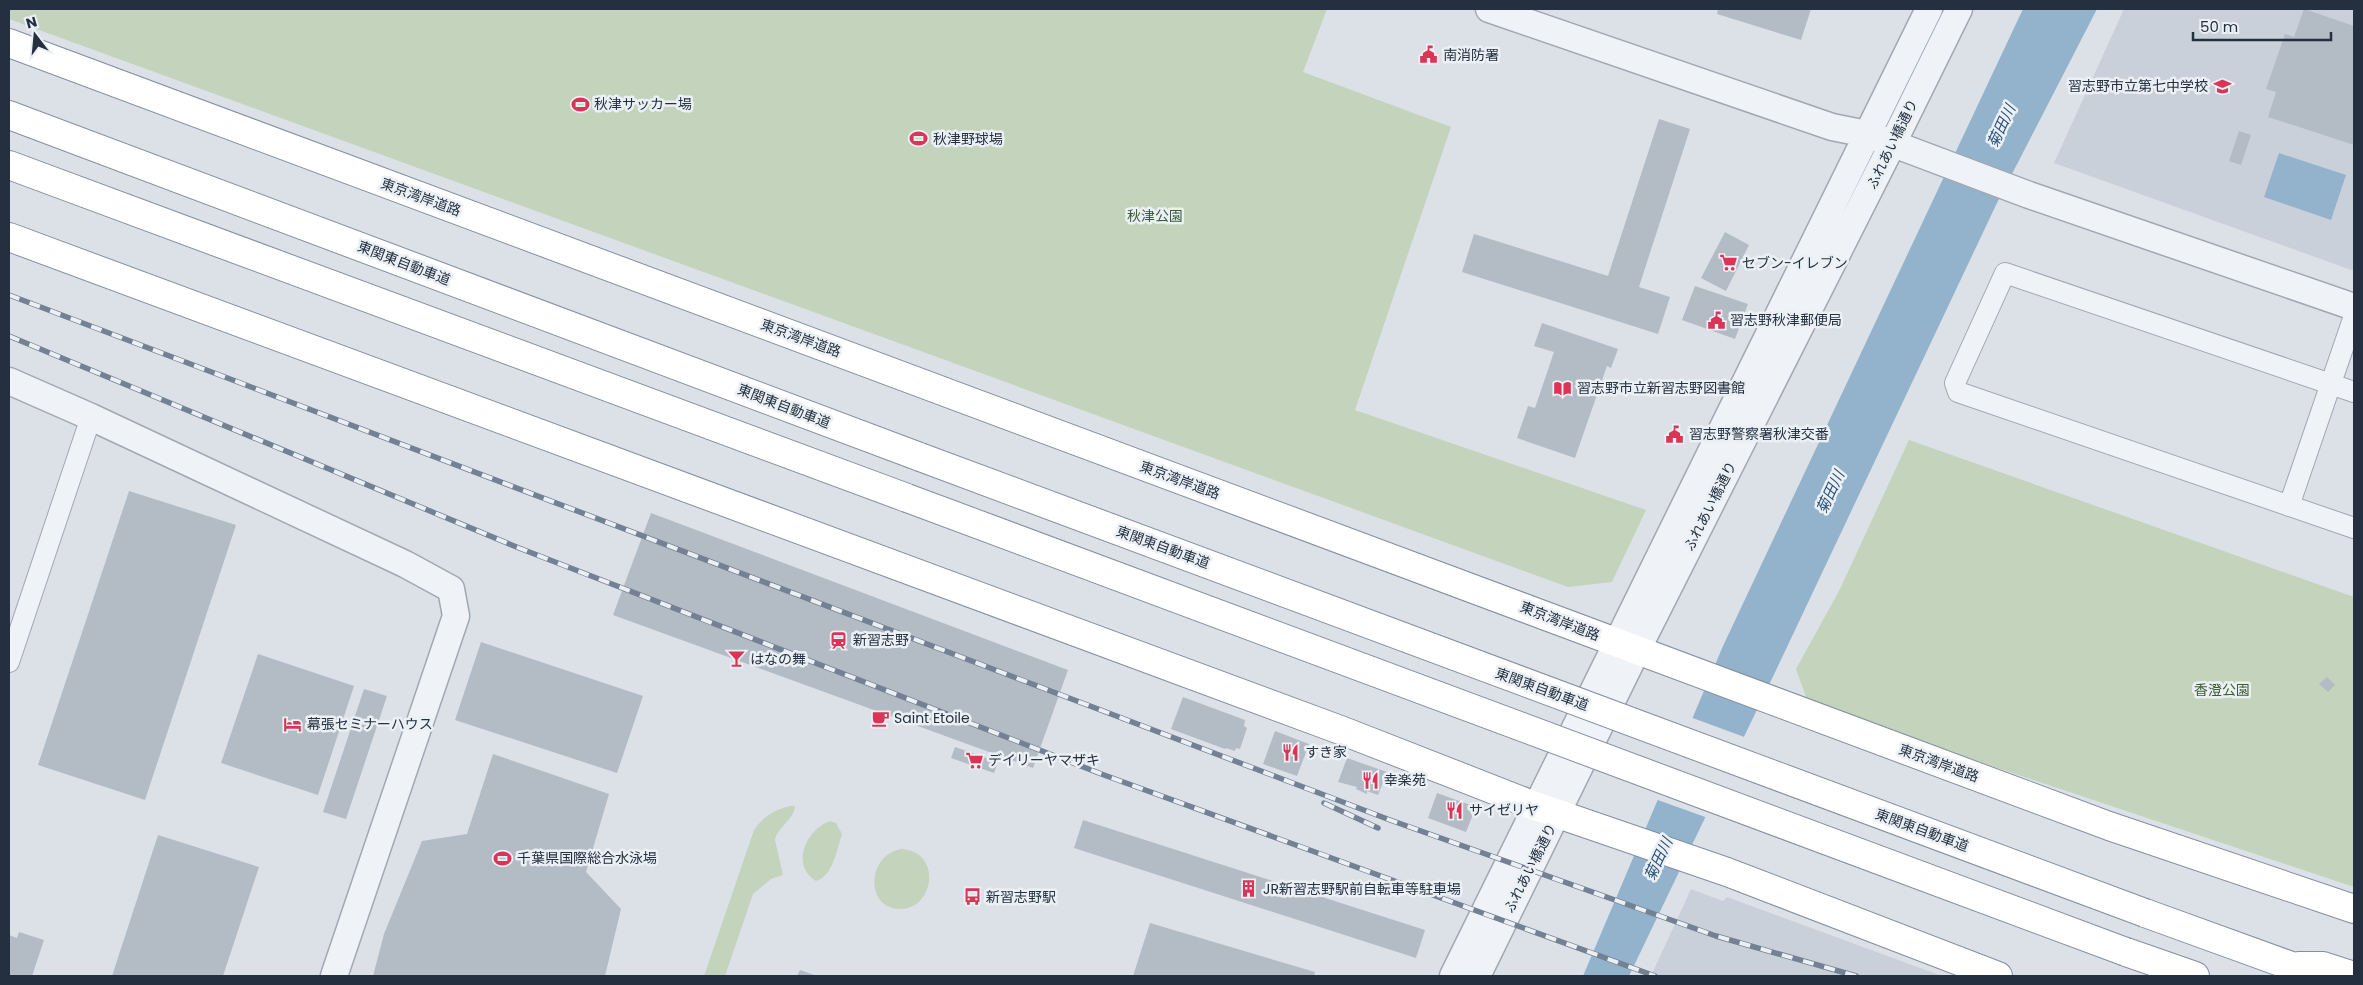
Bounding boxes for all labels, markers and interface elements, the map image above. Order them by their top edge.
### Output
north arrow [10,10,60,60]
scale bar [2193,10,2330,42]
text: N [24,11,39,34]
text: 50 m [2200,16,2238,37]
public building icon: 南消防署 [1419,45,1439,65]
place label: 南消防署 [1443,45,1499,65]
place label: 習志野市立第七中学校 [2068,76,2208,96]
school or university icon: 習志野市立第七中学校 [2212,76,2232,96]
sports icon: 秋津サッカー場 [570,94,590,114]
place label: 秋津サッカー場 [594,94,692,114]
street label: ふれあい橋通り [1862,96,1922,192]
water label: 菊田川 [1982,99,2021,151]
sports icon: 秋津野球場 [909,129,929,149]
place label: 秋津野球場 [933,129,1003,149]
street label: 東京湾岸道路 [378,173,464,221]
park label: 秋津公園 [1127,206,1183,226]
street label: 東関東自動車道 [355,236,453,290]
supermarket icon: セブン-イレブン [1718,253,1738,273]
place label: セブン-イレブン [1742,253,1848,273]
public building icon: 習志野秋津郵便局 [1706,310,1726,330]
place label: 習志野秋津郵便局 [1730,310,1842,330]
street label: 東京湾岸道路 [758,314,844,362]
library icon: 習志野市立新習志野図書館 [1553,378,1573,398]
place label: 習志野市立新習志野図書館 [1577,378,1745,398]
street label: 東関東自動車道 [735,379,833,433]
public building icon: 習志野警察署秋津交番 [1665,424,1685,444]
place label: 習志野警察署秋津交番 [1689,424,1829,444]
street label: 東京湾岸道路 [1137,456,1223,504]
street label: ふれあい橋通り [1679,458,1741,554]
water label: 菊田川 [1811,465,1850,517]
street label: 東関東自動車道 [1114,521,1212,573]
street label: 東京湾岸道路 [1517,597,1603,645]
station icon: 新習志野 [829,630,849,650]
place label: 新習志野 [853,630,909,650]
bar icon: はなの舞 [726,649,746,669]
place label: はなの舞 [750,649,806,669]
street label: 東関東自動車道 [1493,663,1591,715]
park label: 香澄公園 [2194,680,2250,700]
cafe icon: Saint Etoile [870,708,890,728]
place label: Saint Etoile [894,708,970,728]
hotel icon: 幕張セミナーハウス [283,714,303,734]
place label: 幕張セミナーハウス [307,714,433,734]
street label: 東京湾岸道路 [1896,739,1982,787]
restaurant icon: すき家 [1281,742,1301,762]
place label: すき家 [1305,742,1347,762]
supermarket icon: デイリーヤマザキ [964,750,984,770]
place label: デイリーヤマザキ [988,750,1100,770]
restaurant icon: 幸楽苑 [1360,770,1380,790]
place label: 幸楽苑 [1384,770,1426,790]
restaurant icon: サイゼリヤ [1445,800,1465,820]
place label: サイゼリヤ [1469,800,1539,820]
street label: 東関東自動車道 [1873,804,1971,856]
street label: ふれあい橋通り [1499,820,1561,916]
water label: 菊田川 [1639,832,1678,884]
sports icon: 千葉県国際総合水泳場 [493,848,513,868]
place label: 千葉県国際総合水泳場 [517,848,657,868]
building icon: JR新習志野駅前自転車等駐車場 [1239,879,1259,899]
place label: JR新習志野駅前自転車等駐車場 [1263,879,1461,899]
bus stop icon: 新習志野駅 [962,887,982,907]
place label: 新習志野駅 [986,887,1056,907]

